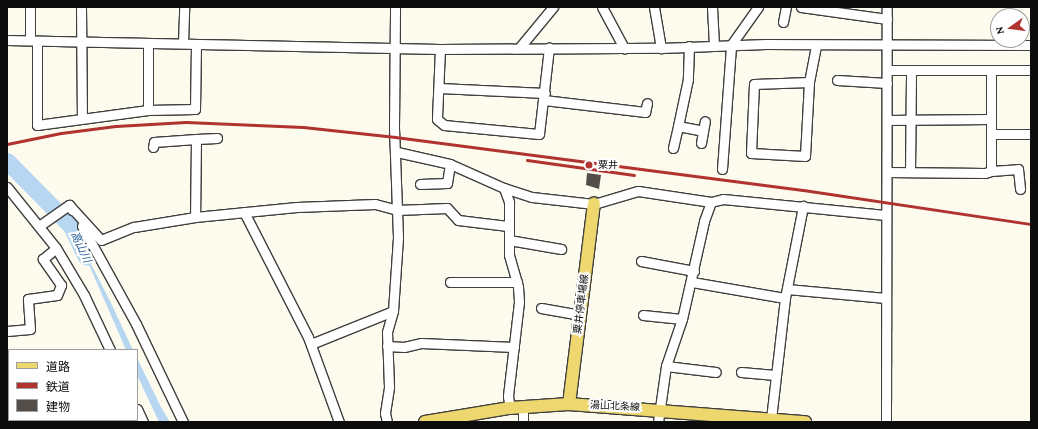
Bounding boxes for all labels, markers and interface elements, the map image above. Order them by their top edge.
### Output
north arrow [990,8,1030,48]
text: N [993,26,1006,36]
marker: 粟井 [583,159,595,171]
place label: 粟井 [598,159,618,171]
water label: 高山川 [68,229,94,265]
street label: 粟井停車場線 [571,273,591,335]
legend [8,349,138,421]
text: 道路 [46,360,70,374]
text: 鉄道 [46,380,70,394]
street label: 湯山北条線 [590,399,640,413]
text: 建物 [46,400,70,414]

